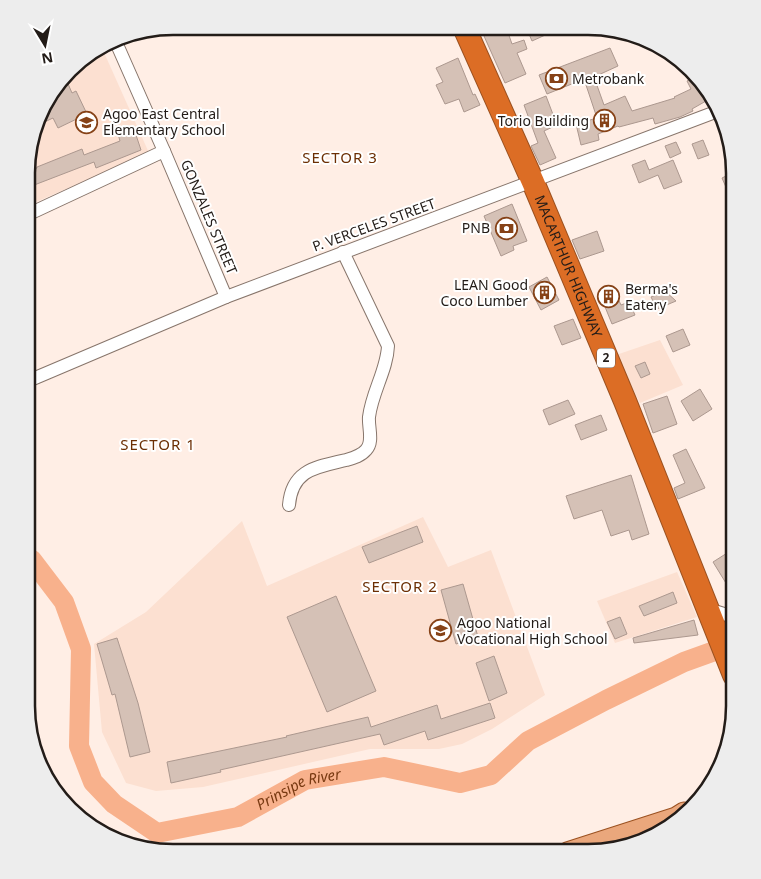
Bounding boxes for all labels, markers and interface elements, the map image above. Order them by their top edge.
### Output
north arrow [20,20,70,70]
text: N [40,48,55,69]
bank icon: Metrobank [544,67,568,91]
place label: Metrobank [572,69,645,88]
place label: Agoo East Central Elementary School [103,104,225,139]
building icon: Torio Building [593,109,617,133]
school or university icon: Agoo East Central Elementary School [75,110,99,134]
place label: Torio Building [498,111,589,130]
district label: SECTOR 3 [302,147,378,167]
street label: GONZALES STREET [177,157,242,277]
street label: MACARTHUR HIGHWAY [530,192,607,340]
street label: P. VERCELES STREET [310,193,438,256]
bank icon: PNB [494,216,518,240]
place label: PNB [462,218,490,237]
place label: LEAN Good Coco Lumber [440,275,528,310]
place label: Berma's Eatery [625,279,678,314]
building icon: LEAN Good Coco Lumber [532,281,556,305]
building icon: Berma's Eatery [597,285,621,309]
road number: 2 [597,348,615,368]
district label: SECTOR 1 [120,434,196,454]
district label: SECTOR 2 [362,576,438,596]
place label: Agoo National Vocational High School [457,613,608,648]
school or university icon: Agoo National Vocational High School [429,619,453,643]
water label: Prinsipe River [252,763,343,814]

